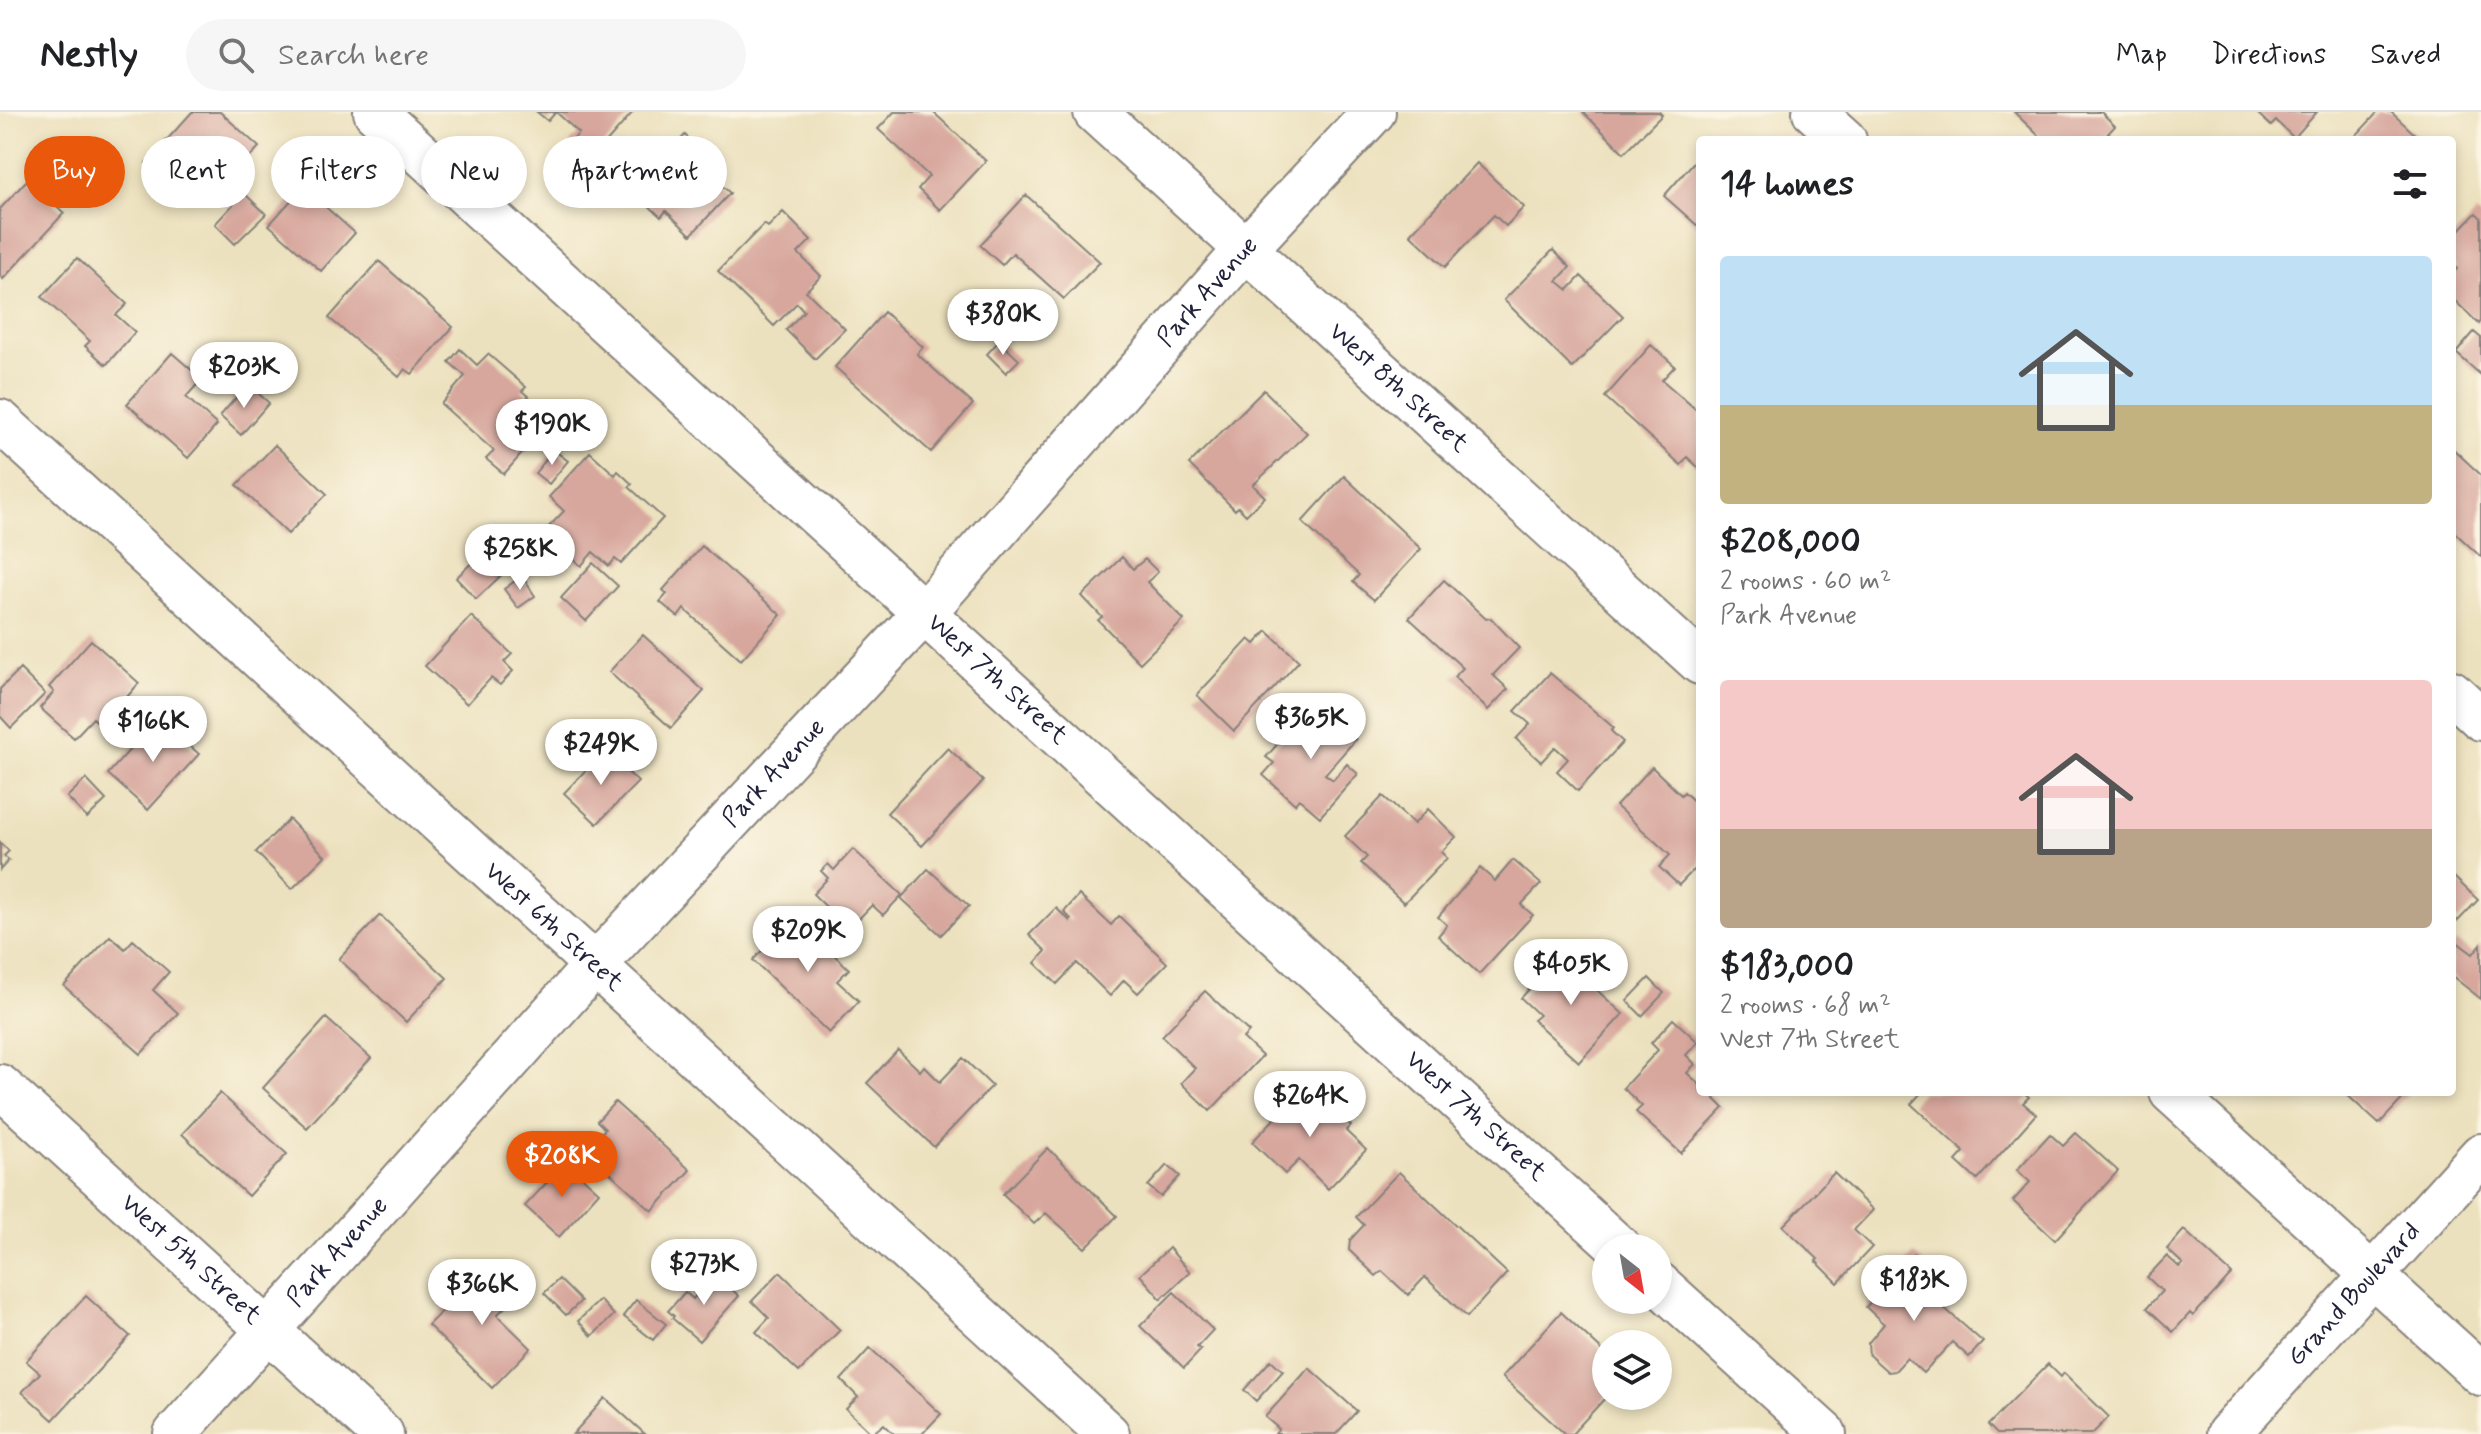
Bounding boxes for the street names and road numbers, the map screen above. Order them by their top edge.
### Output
street label: Park Avenue [1150,229,1266,355]
street label: West 8th Street [1321,315,1476,461]
street label: West 7th Street [919,606,1075,753]
street label: Park Avenue [715,712,833,835]
street label: West 6th Street [477,855,630,999]
street label: West 7th Street [1398,1043,1553,1189]
street label: West 5th Street [113,1187,268,1333]
street label: Park Avenue [279,1190,396,1315]
street label: Grand Boulevard [2280,1215,2428,1374]

